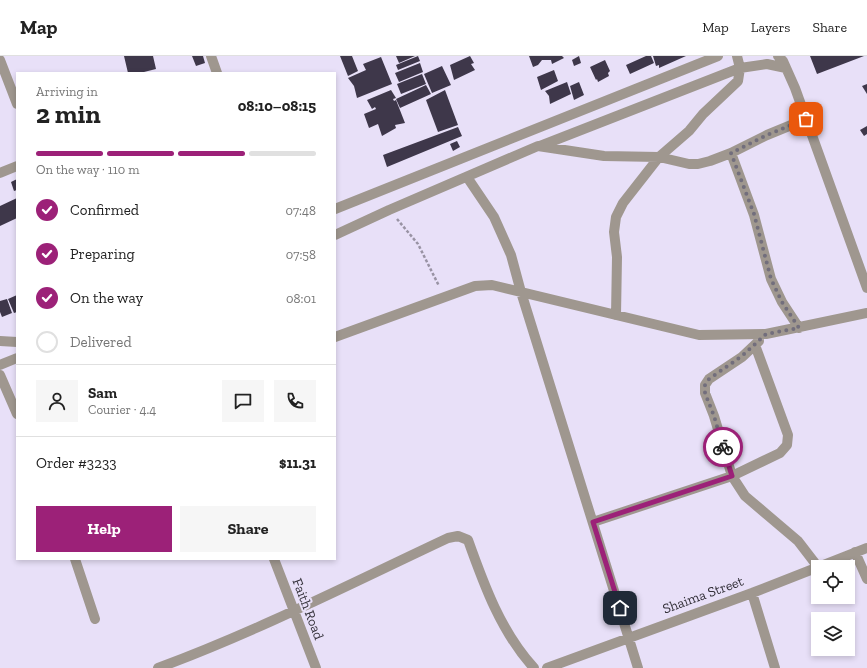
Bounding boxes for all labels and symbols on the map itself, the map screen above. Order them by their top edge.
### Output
pin [789,102,823,136]
courier [703,427,743,467]
street label: Shaima Street [660,572,747,618]
street label: Faith Road [289,576,328,642]
pin [603,591,637,625]

